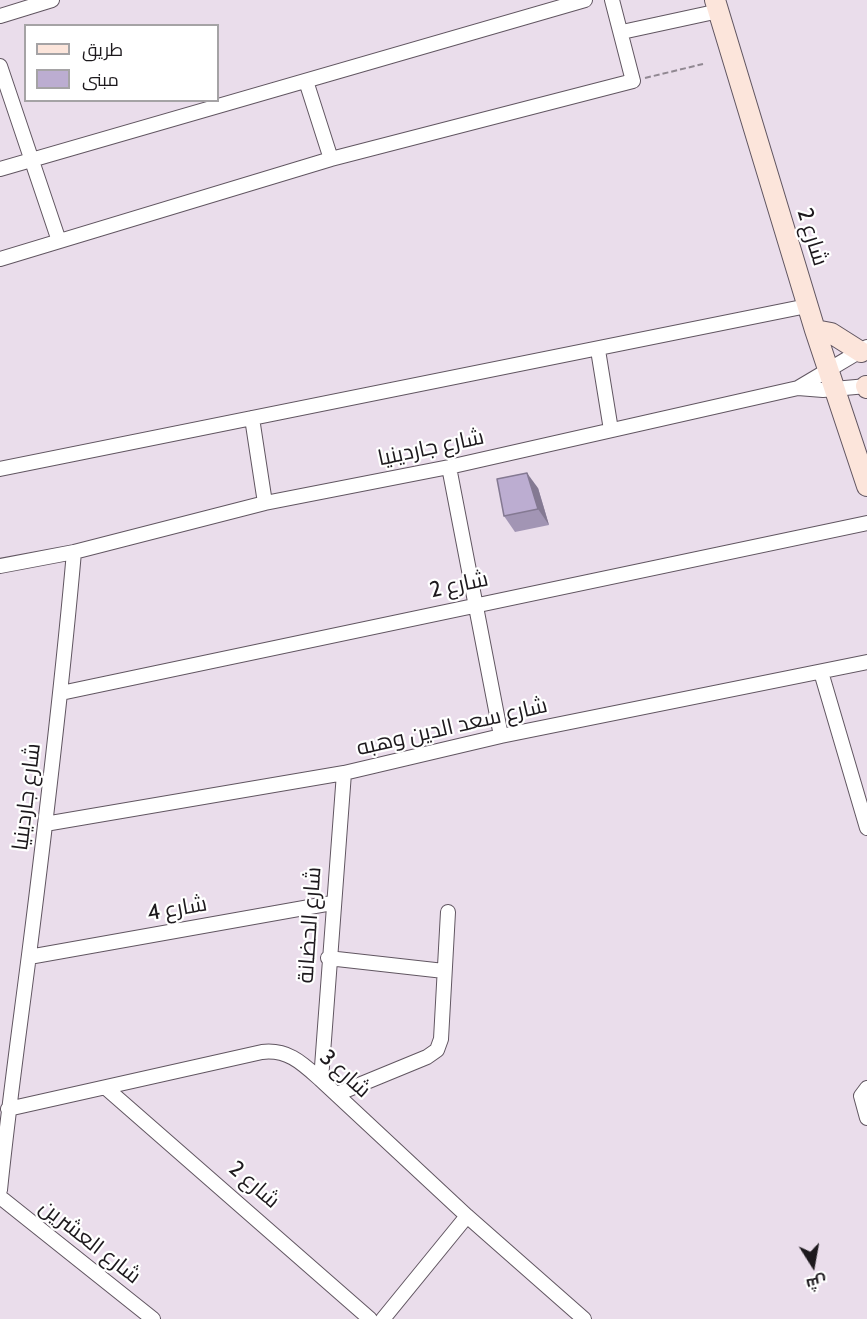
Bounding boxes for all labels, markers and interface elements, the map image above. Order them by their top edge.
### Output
legend [24,24,219,102]
text: طريق [82,39,123,61]
text: مبنى [82,69,119,91]
street label: شارع 2 [791,205,833,269]
street label: شارع جاردينيا [375,424,487,472]
street label: شارع 2 [427,566,491,604]
street label: شارع سعد الدين وهبه [354,692,550,762]
street label: شارع جاردينيا [7,742,47,852]
street label: شارع الحضانة [293,866,327,984]
street label: شارع 4 [145,891,209,927]
street label: شارع 3 [314,1044,376,1104]
street label: شارع 2 [223,1156,285,1214]
street label: شارع العشرين [34,1194,146,1290]
north arrow [783,1235,843,1295]
text: ش [805,1272,828,1294]

